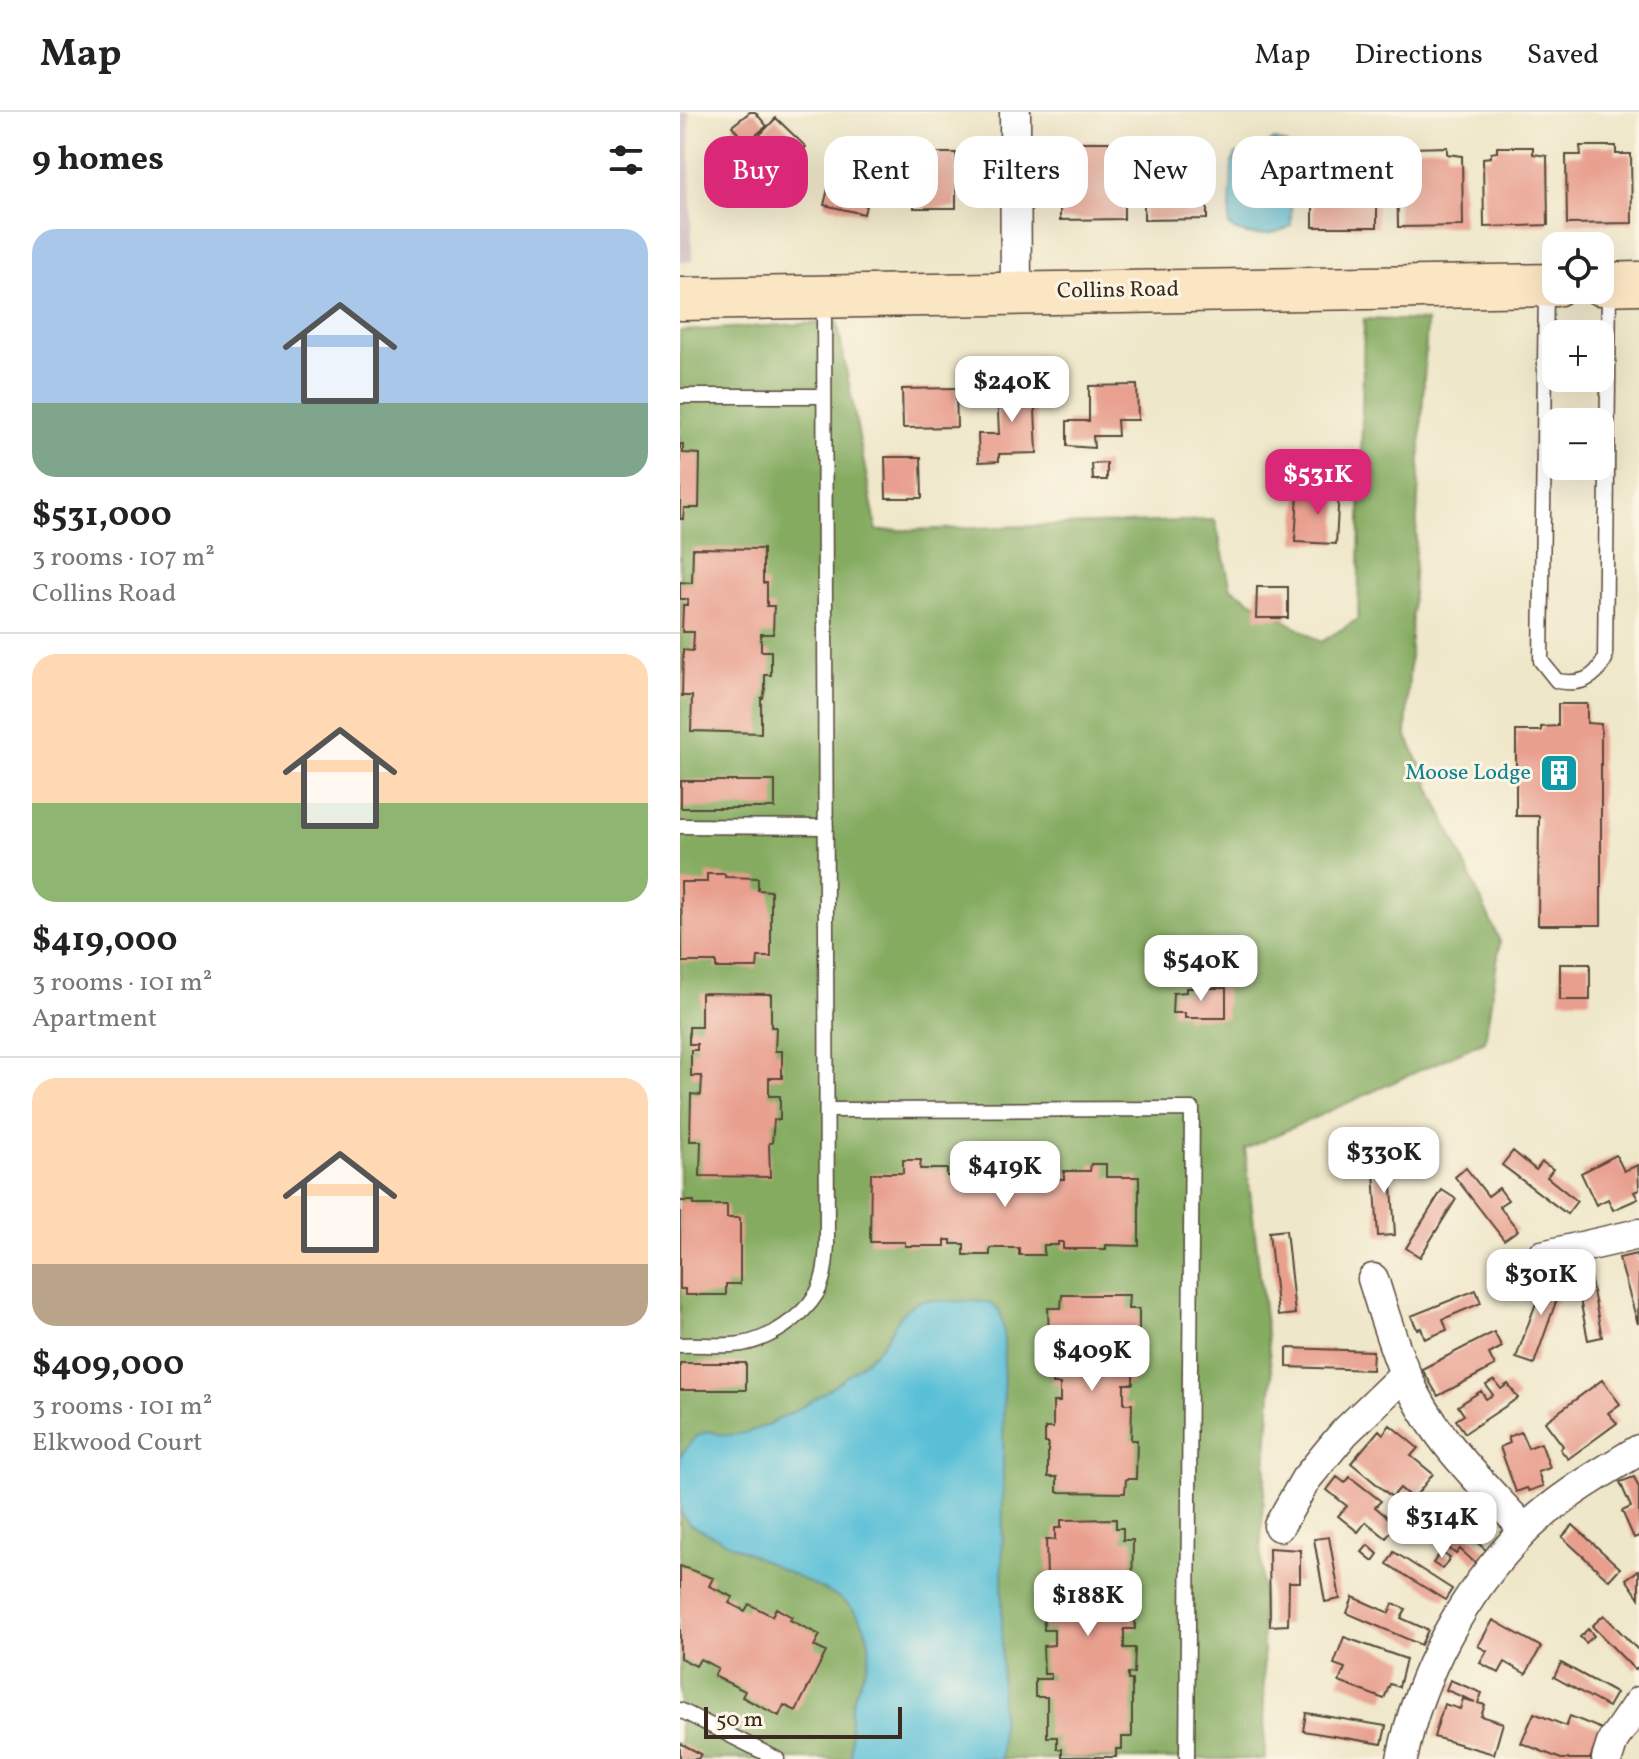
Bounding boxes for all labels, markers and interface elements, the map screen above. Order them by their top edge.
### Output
text: Map [40,29,121,82]
text: Map [1255,36,1311,75]
text: Directions [1355,36,1483,75]
text: Saved [1527,36,1599,75]
chip: Buy [704,136,808,208]
chip: Rent [824,136,938,208]
chip: Filters [954,136,1088,208]
chip: New [1104,136,1216,208]
chip: Apartment [1232,136,1422,208]
text: 9 homes [32,137,164,184]
icon: filters [604,138,648,182]
map controls [1542,232,1614,480]
button: locate [1542,232,1614,304]
street label: Collins Road [1057,274,1179,308]
icon: home [268,281,412,425]
button: + [1542,320,1614,392]
pin: $240K [956,356,1068,424]
text: $240K [973,364,1051,400]
button: − [1542,408,1614,480]
pin: $531K [1262,449,1374,517]
text: $531K [1283,457,1353,493]
text: $531,000 [32,493,172,540]
text: 3 rooms · 107 m² [32,540,215,576]
text: Collins Road [32,576,176,612]
icon: home [268,706,412,850]
building icon: Moose Lodge [1538,752,1580,794]
place label: Moose Lodge [1405,758,1531,789]
text: $419,000 [32,918,177,965]
pin: $540K [1145,935,1257,1003]
text: $540K [1162,943,1240,979]
text: 3 rooms · 101 m² [32,965,212,1001]
text: Apartment [32,1001,157,1037]
pin: $330K [1328,1127,1440,1195]
icon: home [268,1130,412,1274]
text: $330K [1346,1135,1422,1171]
pin: $419K [949,1141,1061,1209]
text: $419K [968,1149,1042,1185]
pin: $301K [1485,1249,1597,1317]
text: $301K [1505,1257,1577,1293]
pin: $409K [1036,1325,1148,1393]
text: $409K [1052,1333,1132,1369]
text: $409,000 [32,1342,184,1389]
text: 3 rooms · 101 m² [32,1389,212,1425]
text: Elkwood Court [32,1425,202,1461]
pin: $314K [1386,1492,1498,1560]
text: $314K [1406,1500,1478,1536]
pin: $188K [1032,1570,1144,1638]
text: $188K [1052,1578,1124,1614]
scale bar [704,1703,902,1739]
text: 50 m [716,1705,763,1736]

